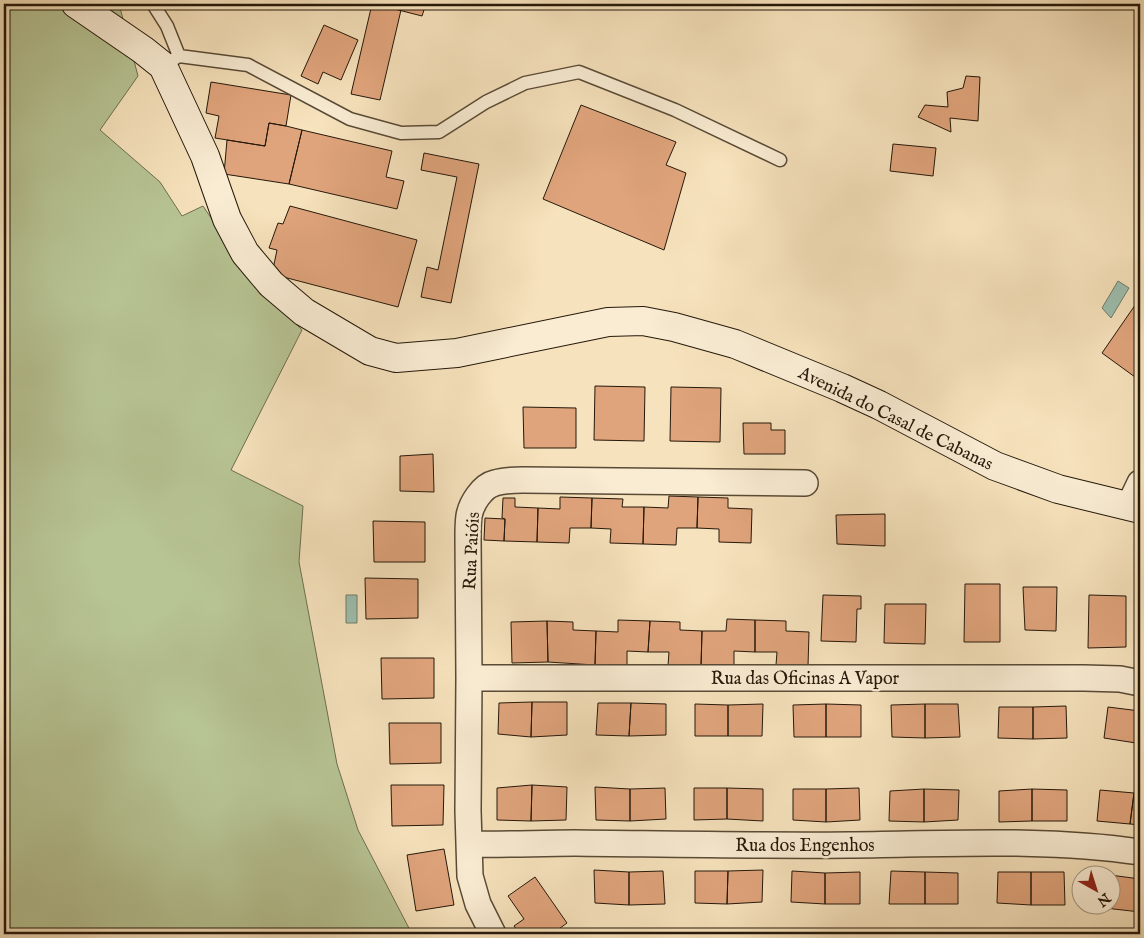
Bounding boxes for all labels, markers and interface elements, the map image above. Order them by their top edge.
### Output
street label: Avenida do Casal de Cabanas [793,362,997,477]
street label: Rua Paióis [459,511,486,591]
street label: Rua das Oficinas A Vapor [711,668,900,691]
street label: Rua dos Engenhos [735,835,875,858]
north arrow [1072,866,1122,916]
text: N [1093,888,1115,910]

